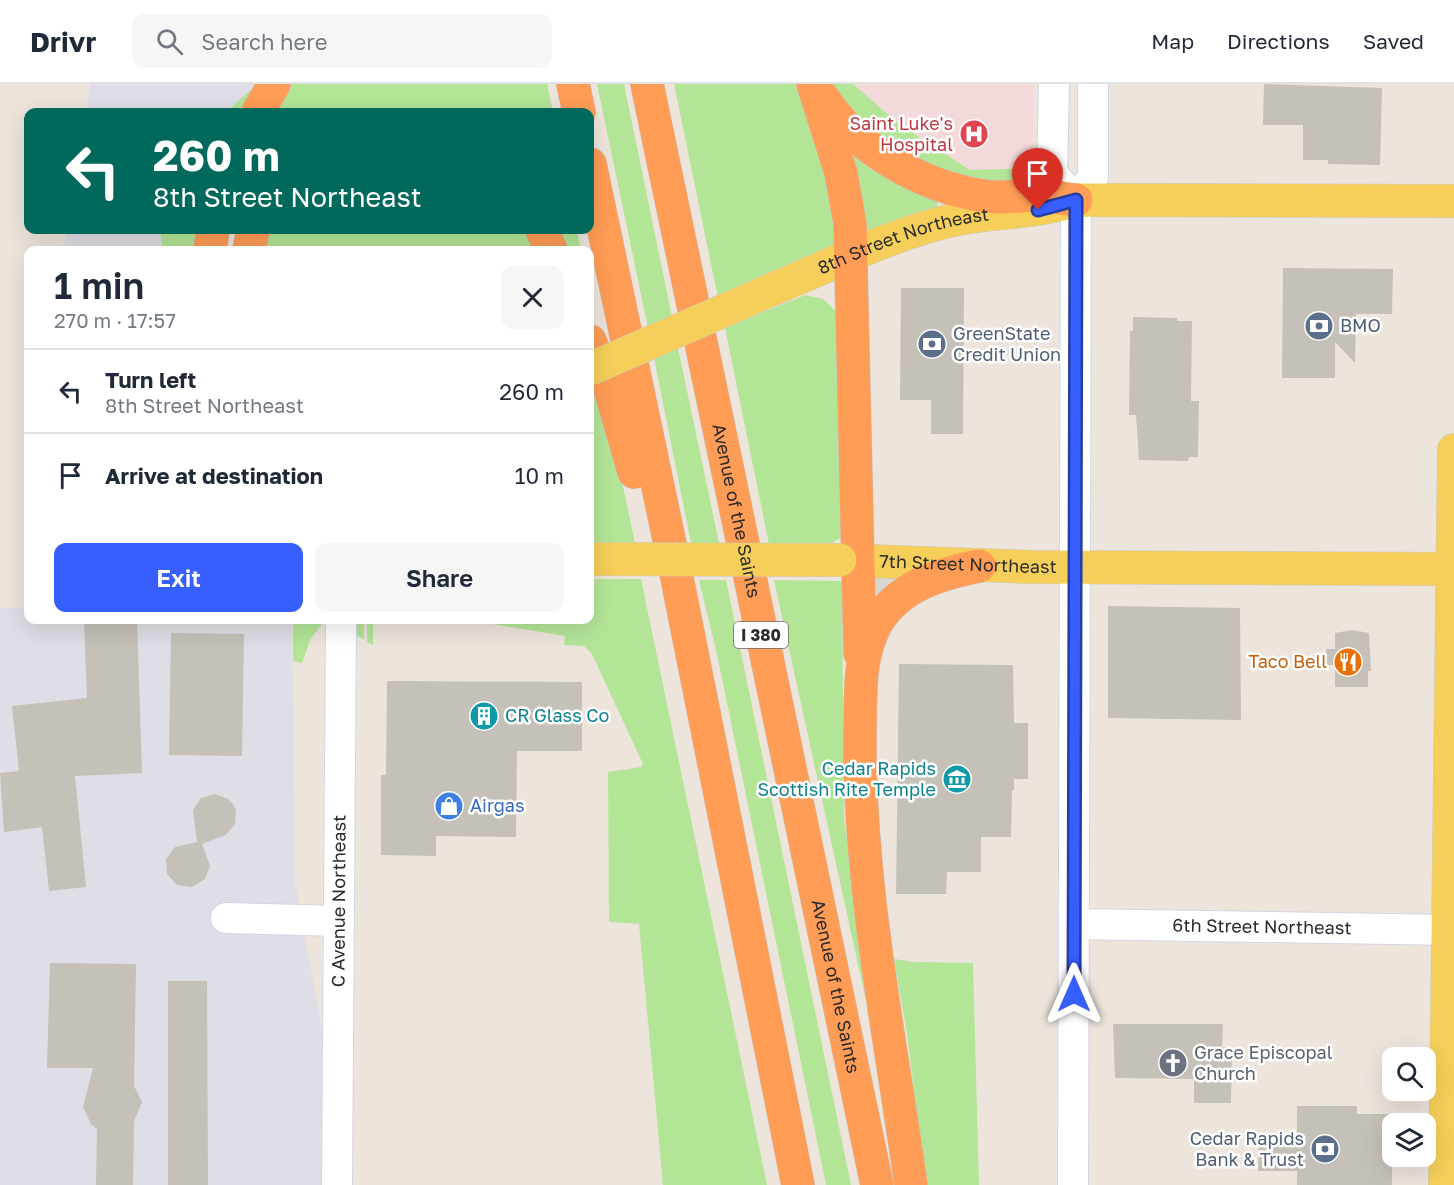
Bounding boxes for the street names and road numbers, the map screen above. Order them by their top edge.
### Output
street label: 8th Street Northeast [814,203,990,278]
street label: Avenue of the Saints [708,422,766,600]
street label: 7th Street Northeast [879,549,1057,577]
road number: I 380 [734,622,788,648]
street label: C Avenue Northeast [326,815,350,987]
street label: Avenue of the Saints [808,897,865,1075]
street label: 6th Street Northeast [1172,914,1352,938]

